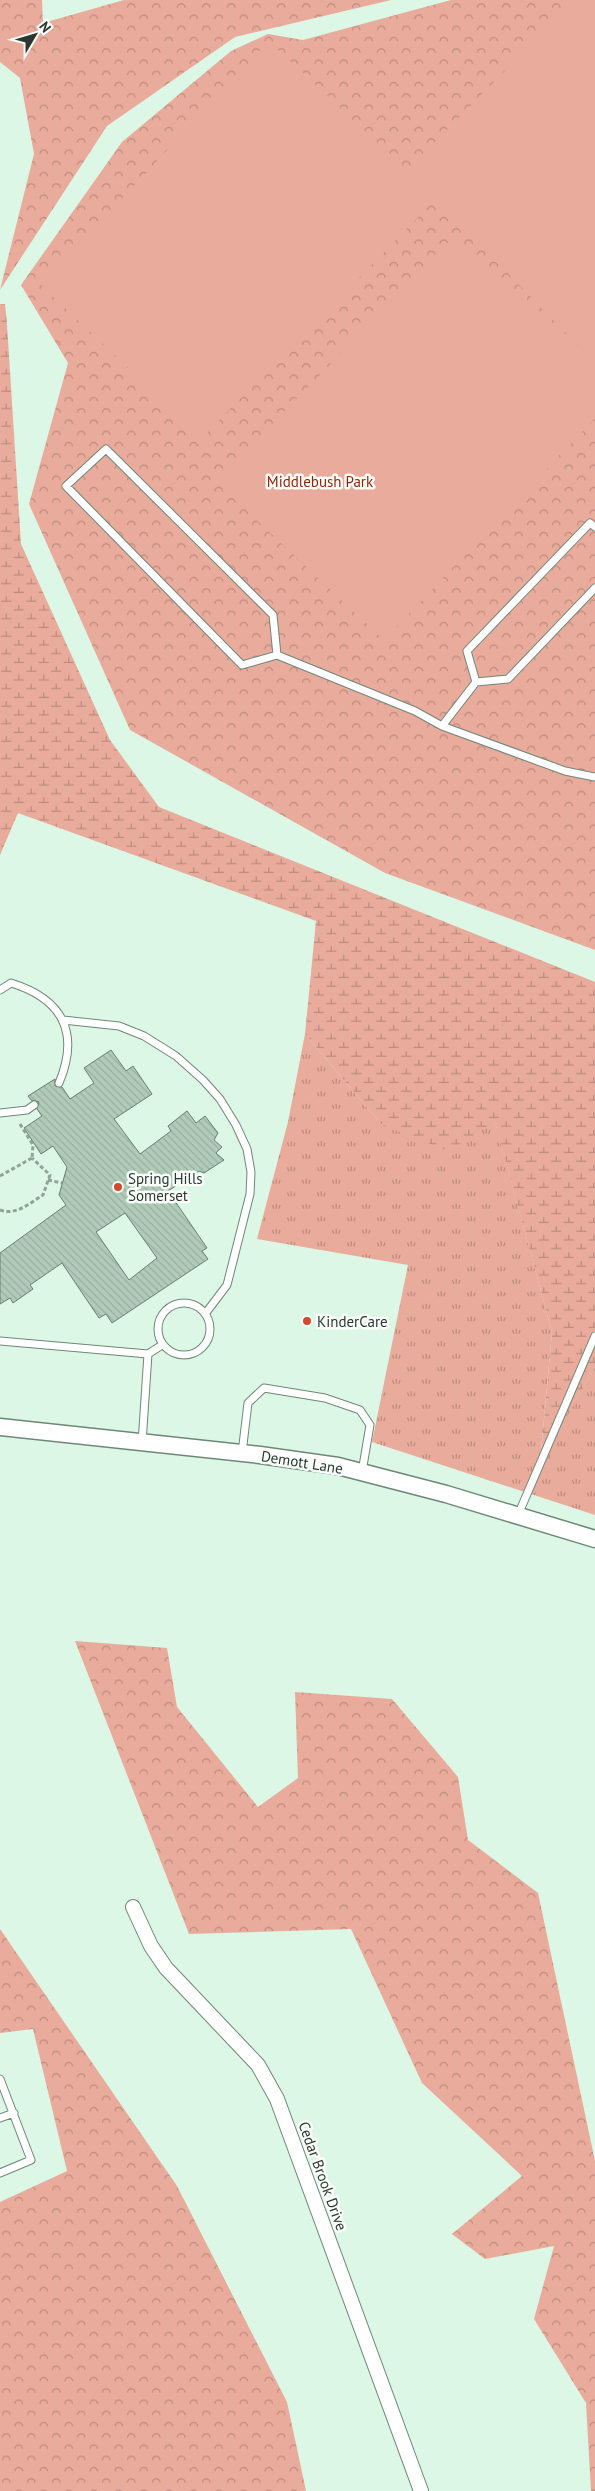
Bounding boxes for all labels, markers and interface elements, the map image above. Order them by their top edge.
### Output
north arrow [10,10,60,60]
text: N [35,18,55,36]
park label: Middlebush Park [267,472,374,491]
place label: Spring Hills Somerset [128,1169,203,1205]
marker: Spring Hills Somerset [112,1181,124,1193]
place label: KinderCare [317,1312,388,1331]
marker: KinderCare [301,1315,313,1327]
street label: Demott Lane [260,1446,344,1478]
street label: Cedar Brook Drive [294,2119,352,2233]

